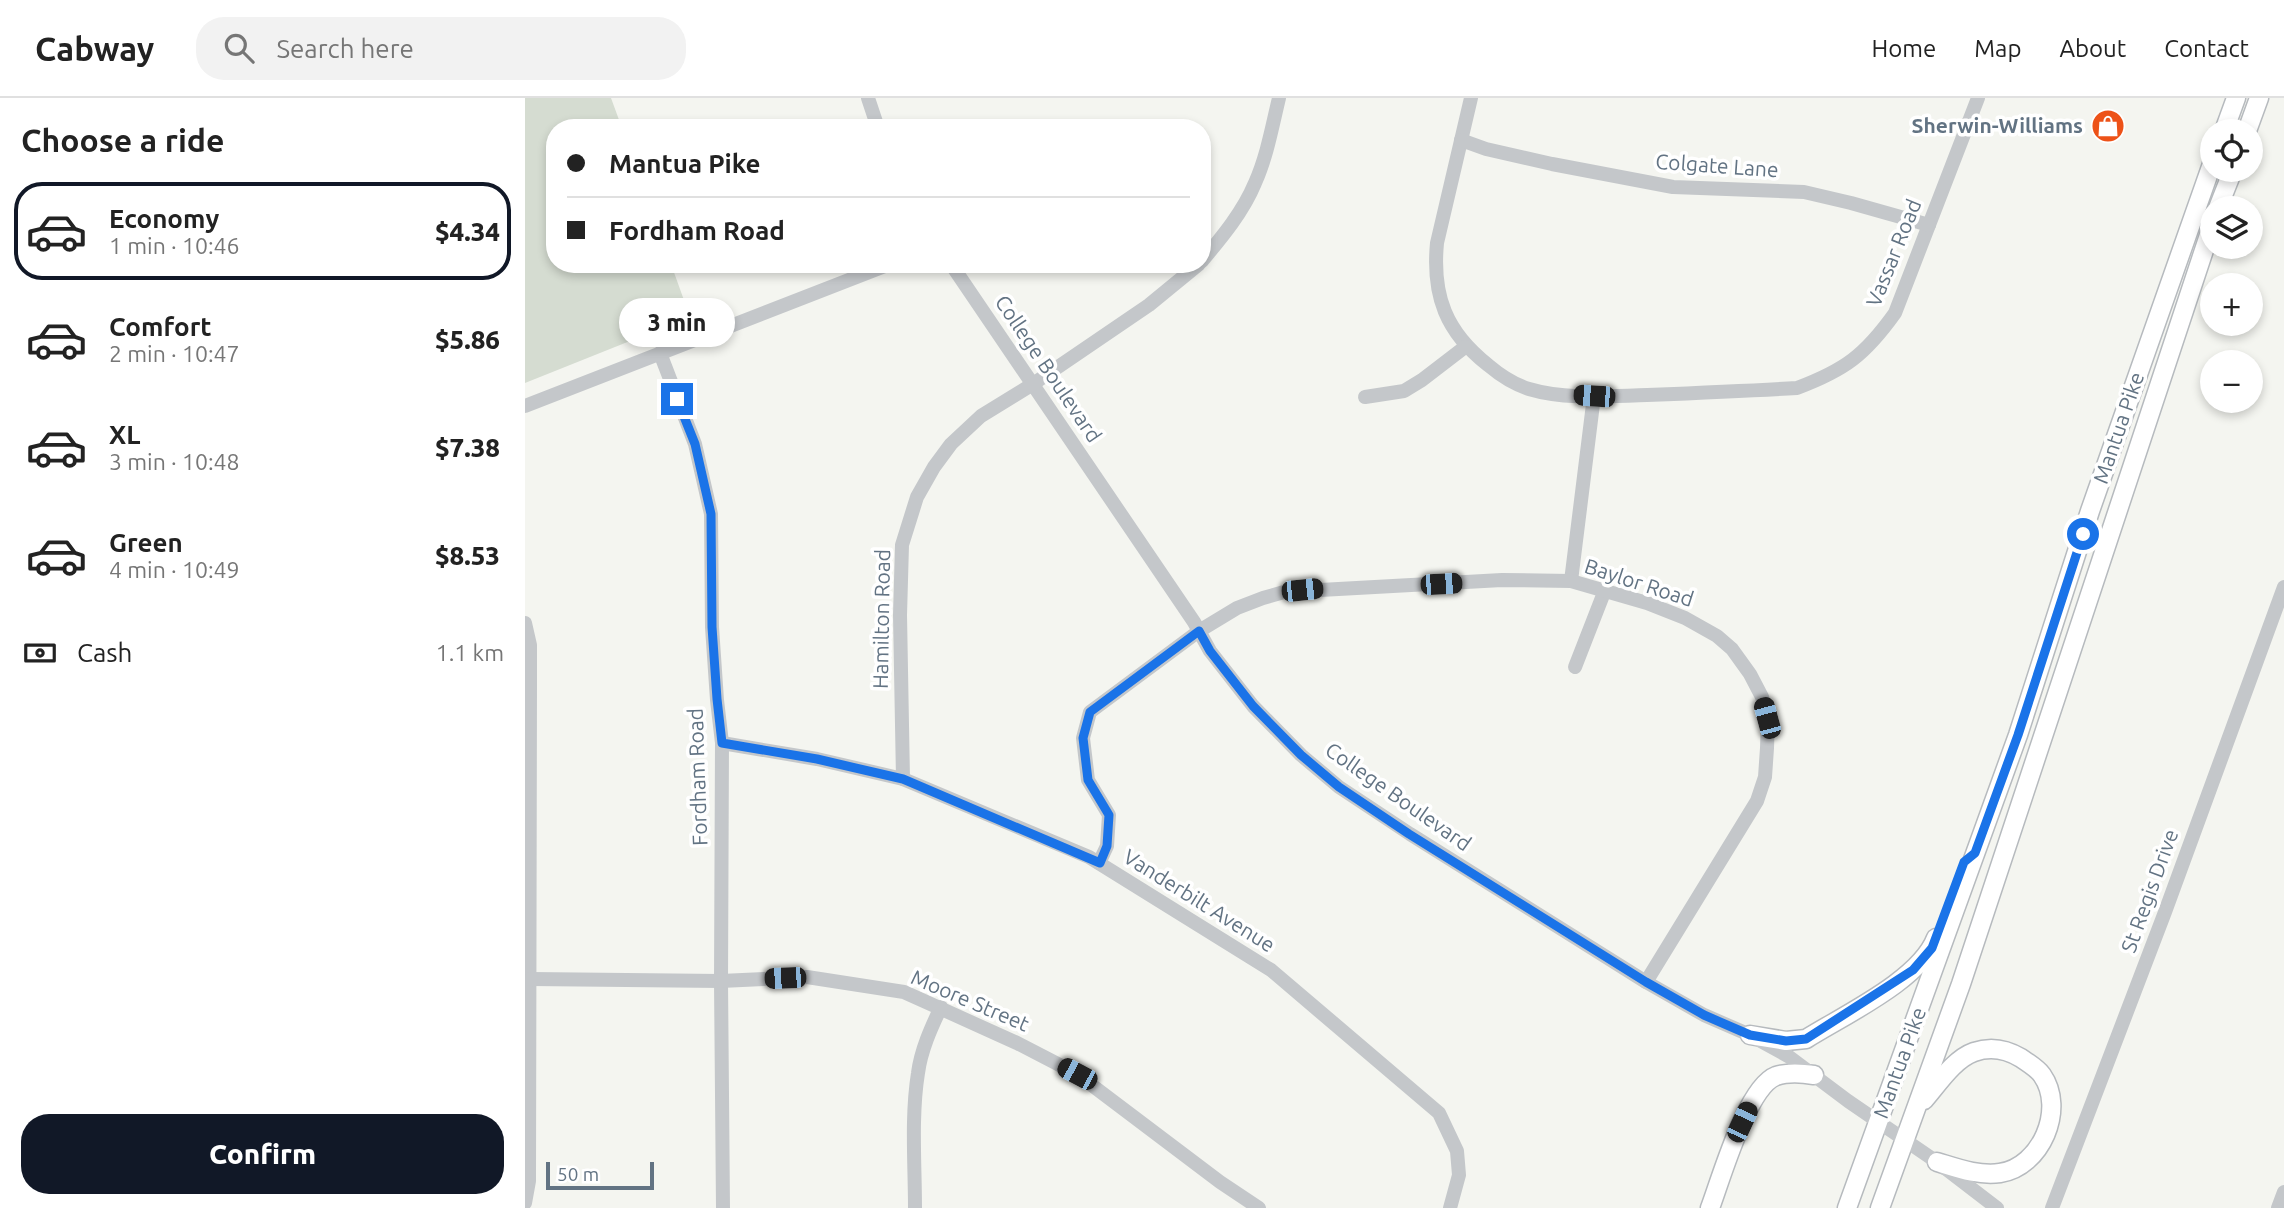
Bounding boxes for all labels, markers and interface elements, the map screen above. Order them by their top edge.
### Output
search box [196,17,686,80]
icon: search [220,29,258,67]
text: Cabway [35,30,154,67]
text: Search here [276,34,414,63]
text: Home [1871,35,1936,62]
text: Map [1974,35,2021,62]
text: About [2059,35,2126,62]
text: Contact [2164,35,2249,62]
shop icon: Sherwin-Williams [2089,107,2127,145]
place label: Sherwin-Williams [1912,113,2083,137]
map controls [2200,119,2263,413]
button: locate [2200,119,2263,182]
text: Choose a ride [21,122,224,158]
text: Mantua Pike [609,149,761,178]
street label: Colgate Lane [1655,149,1779,181]
street label: Vassar Road [1861,195,1926,310]
button: layers [2200,196,2263,259]
icon: car [25,200,88,263]
text: Economy [109,204,219,233]
text: Fordham Road [609,216,785,245]
text: $4.34 [435,217,500,246]
text: 1 min · 10:46 [109,233,240,258]
button: + [2200,273,2263,336]
street label: College Boulevard [991,290,1107,447]
callout: 3 min [619,298,735,346]
icon: car [25,308,88,371]
text: 3 min [648,310,706,335]
text: Comfort [109,312,212,341]
text: $5.86 [435,325,500,354]
text: 2 min · 10:47 [109,341,240,366]
button: − [2200,350,2263,413]
street label: Mantua Pike [2088,369,2148,487]
route end [661,383,693,415]
car [1573,384,1616,408]
icon: car [25,416,88,479]
text: XL [109,420,140,449]
text: $7.38 [435,433,500,462]
text: 3 min · 10:48 [109,449,240,474]
route start [2067,518,2099,550]
icon: car [25,524,88,587]
text: Green [109,528,183,557]
text: $8.53 [435,541,500,570]
street label: Hamilton Road [868,549,894,689]
street label: Baylor Road [1582,553,1697,611]
text: 4 min · 10:49 [109,557,240,582]
car [1420,572,1463,596]
car [1281,577,1324,603]
icon: cash [21,634,59,672]
text: Cash [77,638,132,667]
text: 1.1 km [436,640,504,665]
car [1752,695,1783,741]
street label: Fordham Road [683,708,711,846]
street label: College Boulevard [1321,737,1476,855]
street label: St Regis Drive [2116,826,2182,956]
street label: Vanderbilt Avenue [1119,844,1280,957]
street label: Moore Street [908,964,1033,1036]
car [764,967,807,989]
street label: Mantua Pike [1868,1004,1930,1121]
car [1054,1055,1101,1093]
car [1724,1099,1761,1145]
button: Confirm [21,1114,504,1194]
scale bar [546,1159,655,1191]
text: 50 m [557,1163,599,1185]

